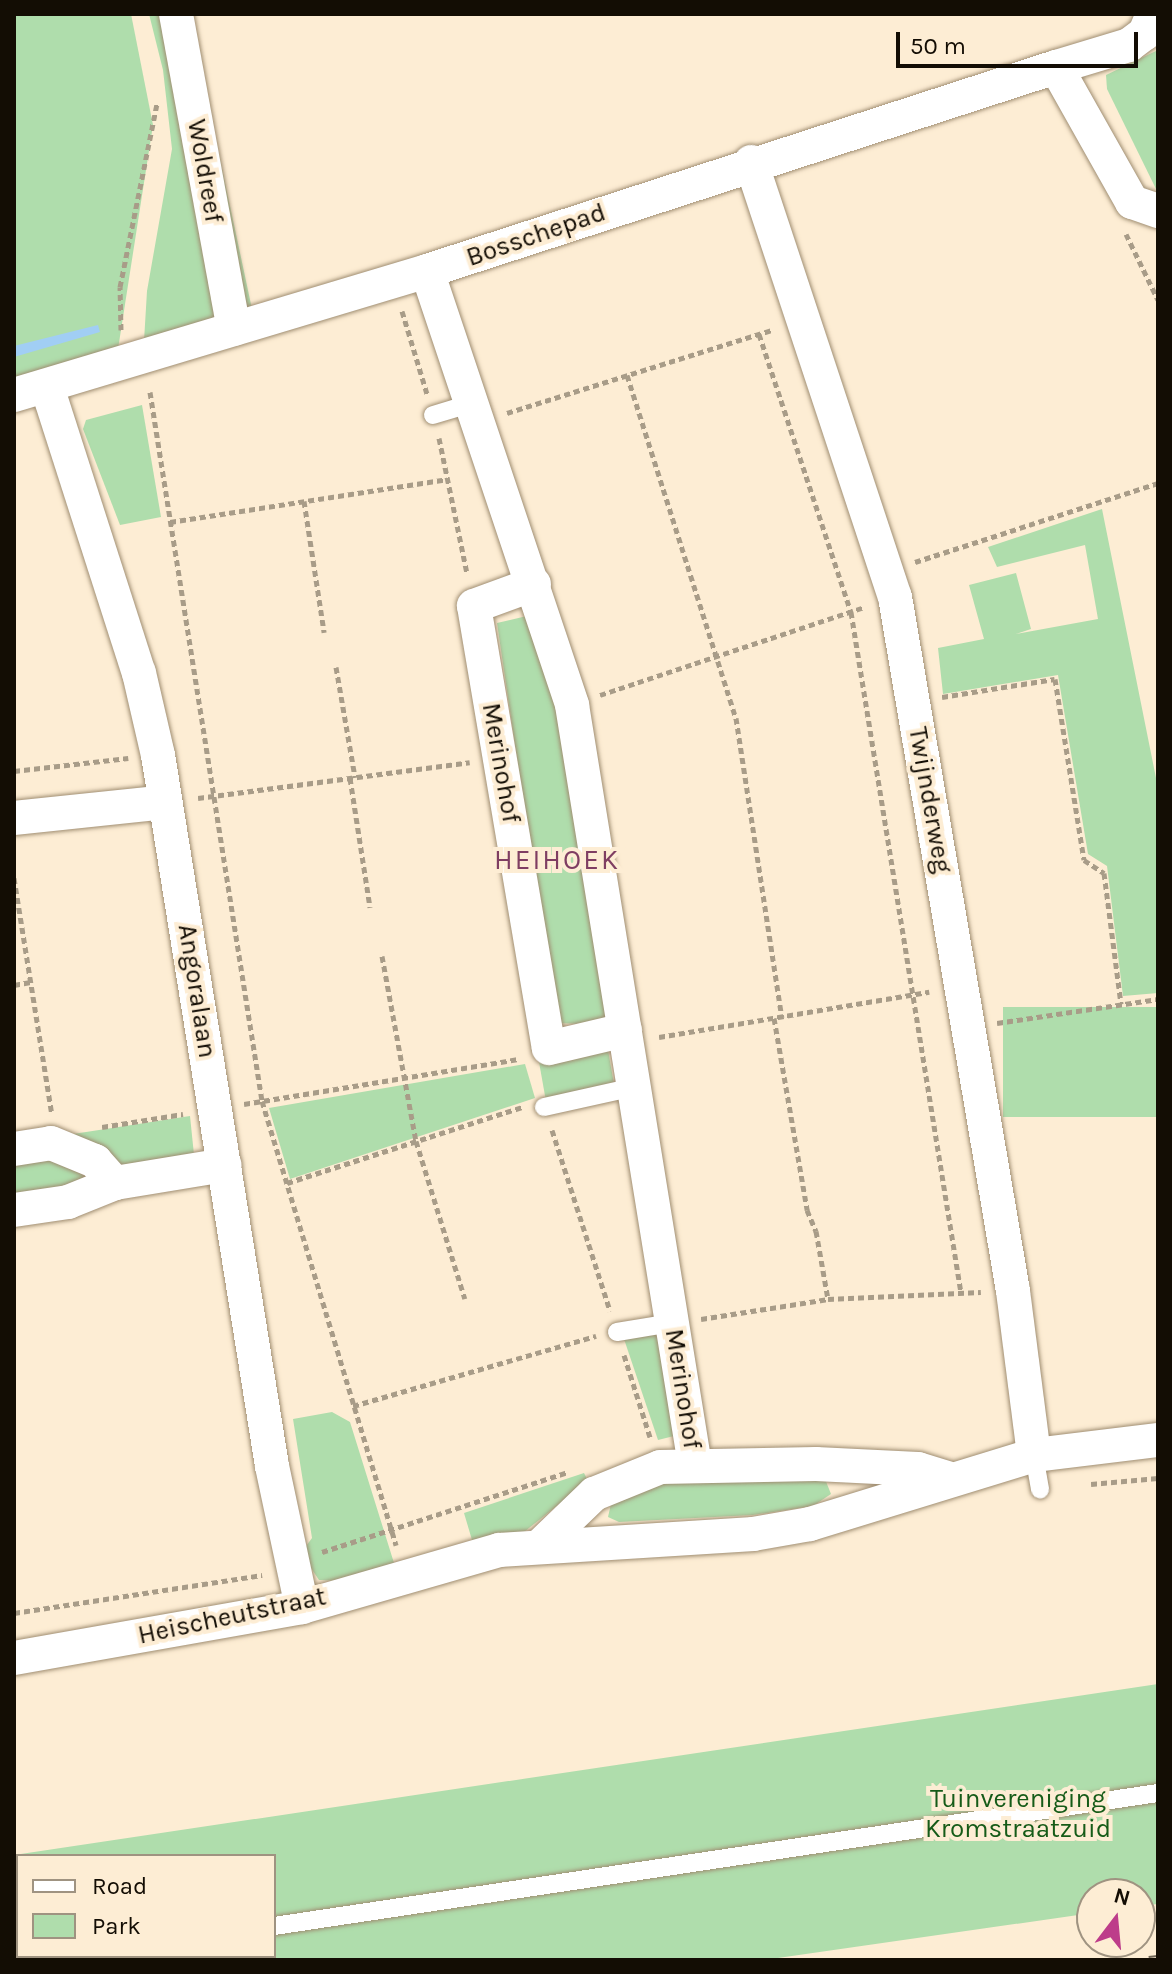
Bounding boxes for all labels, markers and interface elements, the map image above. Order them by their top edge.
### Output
scale bar [900,16,1142,66]
text: 50 m [910,32,966,60]
street label: Woldreef [181,117,229,225]
street label: Bosschepad [462,197,610,273]
street label: Merinohof [475,701,527,825]
street label: Twijnderweg [902,725,958,875]
district label: HEIHOEK [494,843,620,877]
street label: Angoralaan [171,922,223,1060]
street label: Merinohof [658,1327,708,1451]
street label: Heischeutstraat [135,1581,329,1651]
park label: Tuinvereniging Kromstraatzuid [925,1783,1111,1844]
legend [16,1854,276,1958]
text: Road [92,1872,147,1900]
north arrow [1076,1878,1156,1958]
text: N [1111,1882,1133,1912]
text: Park [92,1912,141,1940]

